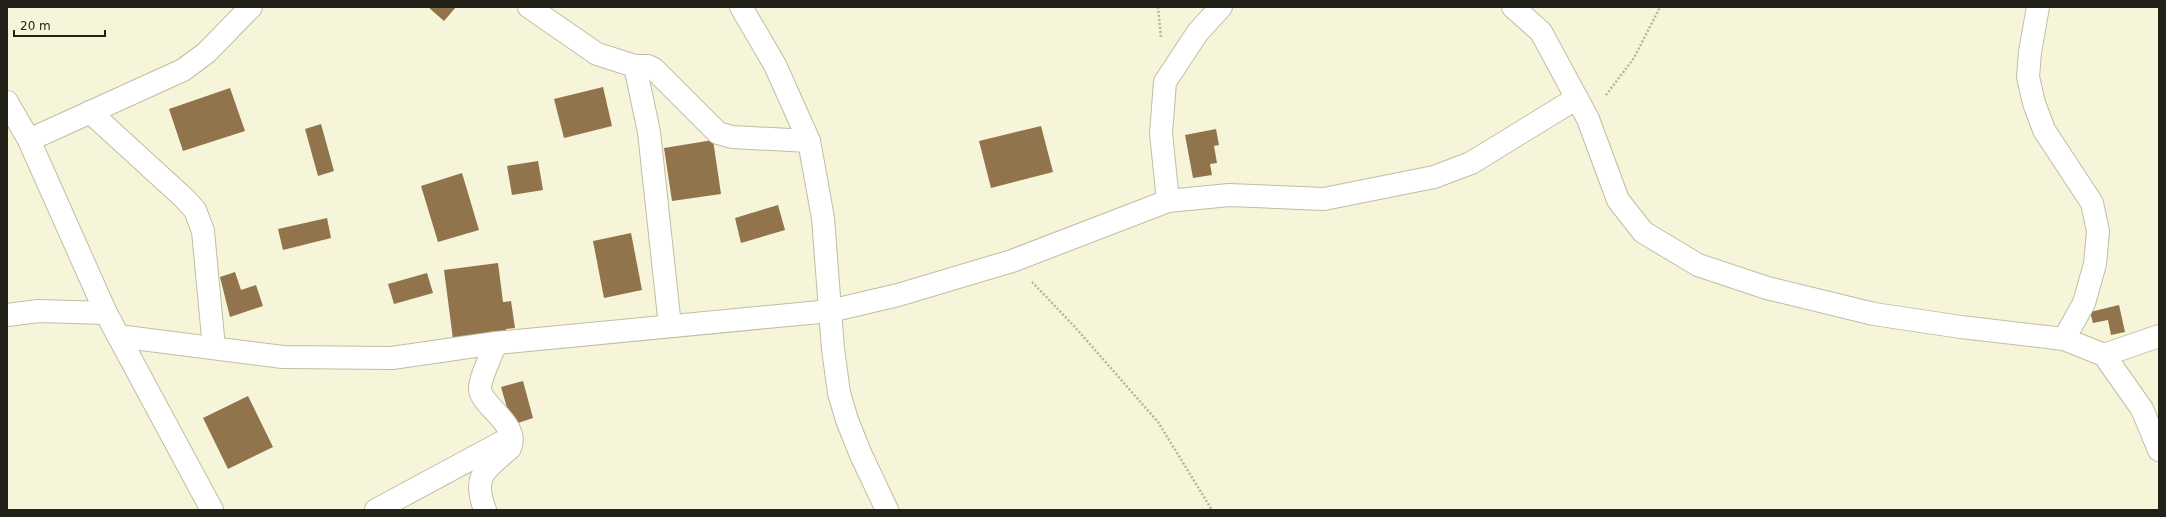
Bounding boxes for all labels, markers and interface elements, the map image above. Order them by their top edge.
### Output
scale bar [14,12,105,38]
text: 20 m [20,19,51,33]

